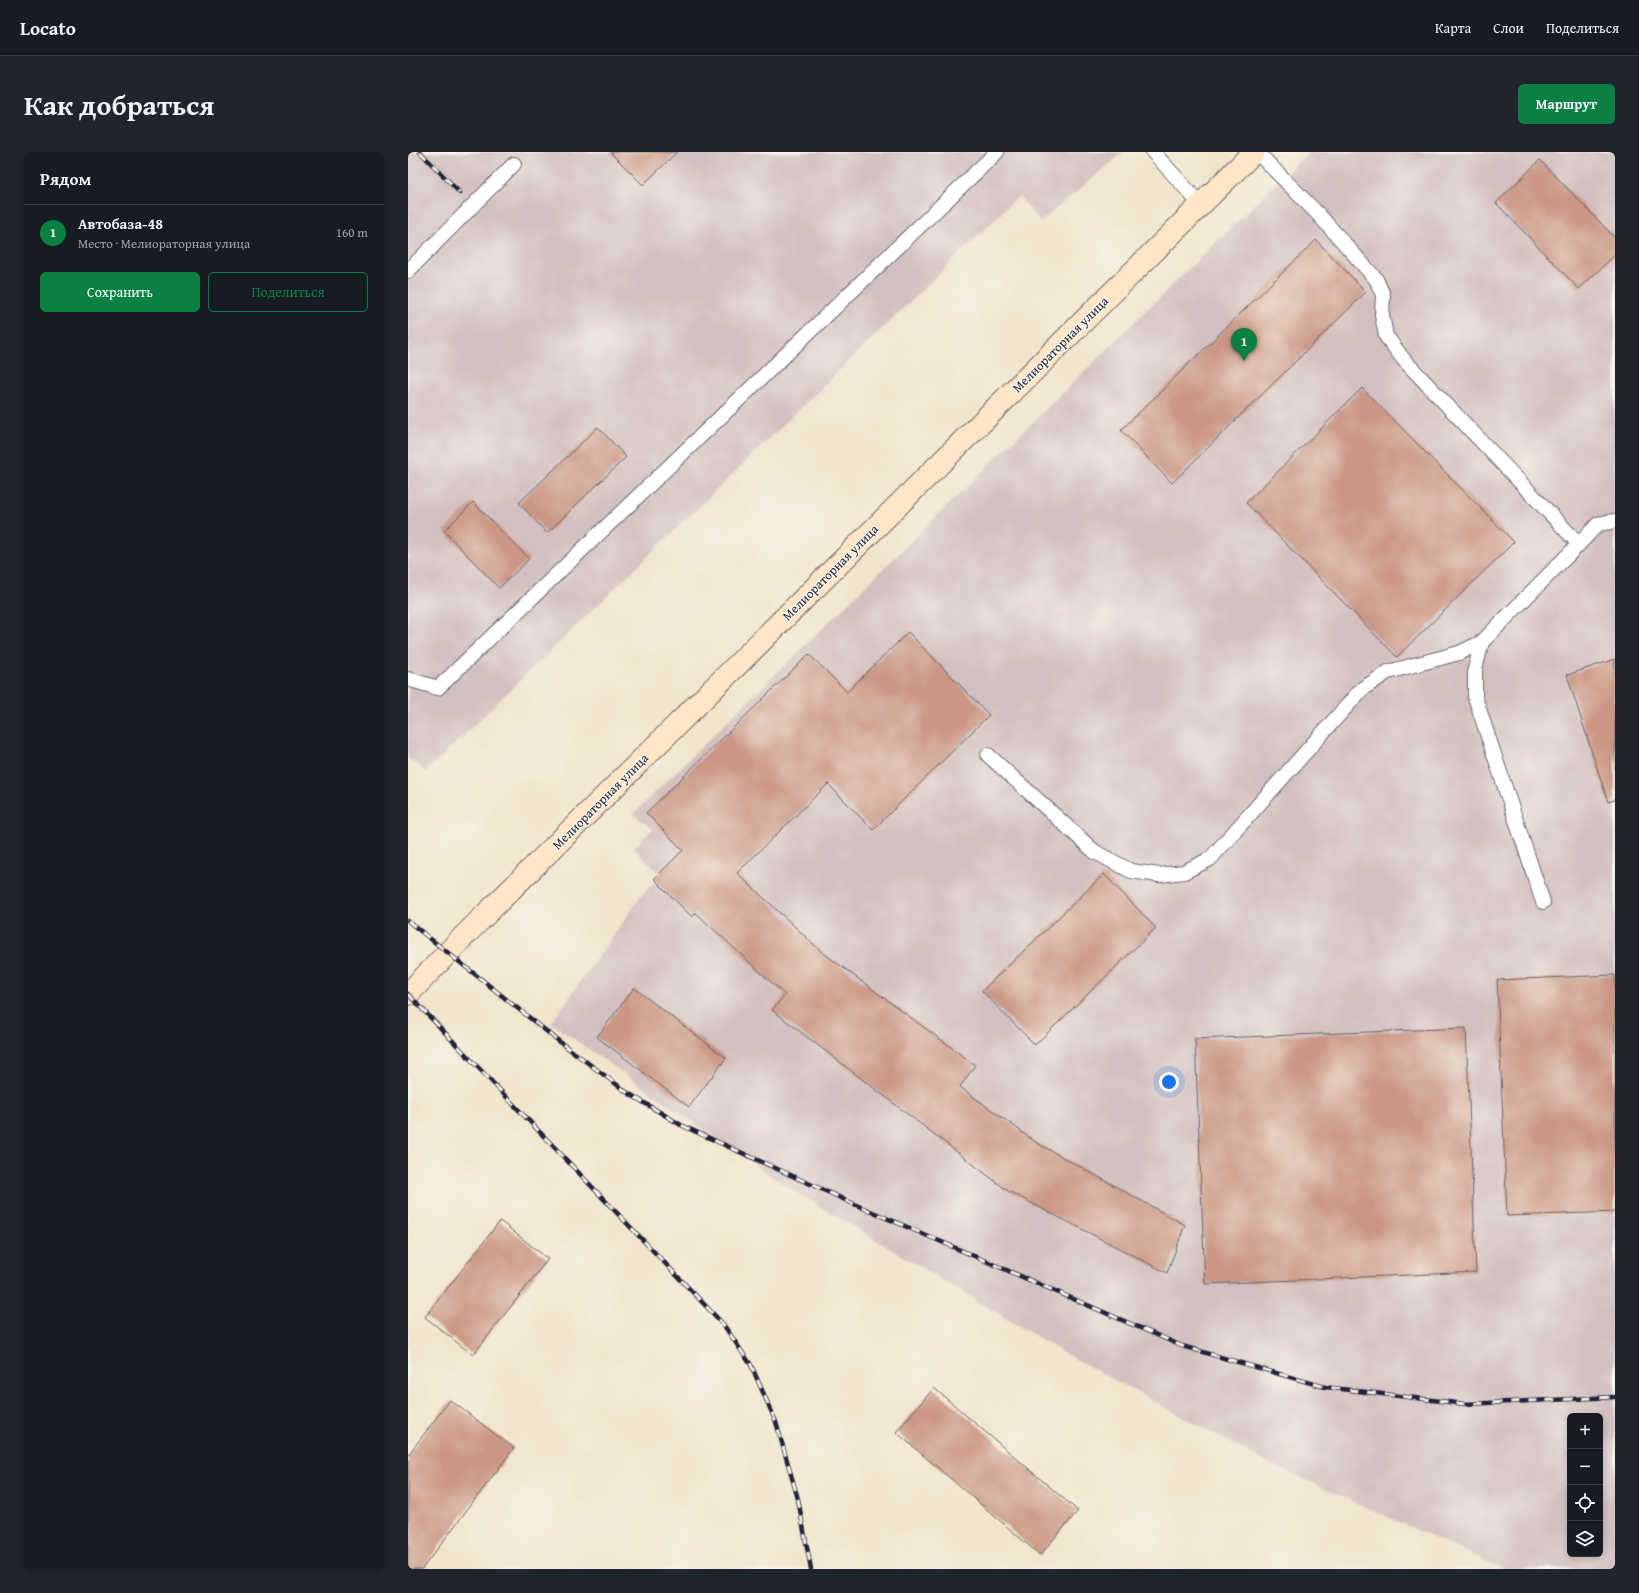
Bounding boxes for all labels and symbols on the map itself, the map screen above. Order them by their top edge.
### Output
street label: Мелиораторная улица [1008,291,1113,397]
pin: 1 [1231,328,1257,361]
street label: Мелиораторная улица [778,519,883,625]
street label: Мелиораторная улица [548,748,653,854]
your location [1159,1072,1179,1092]

